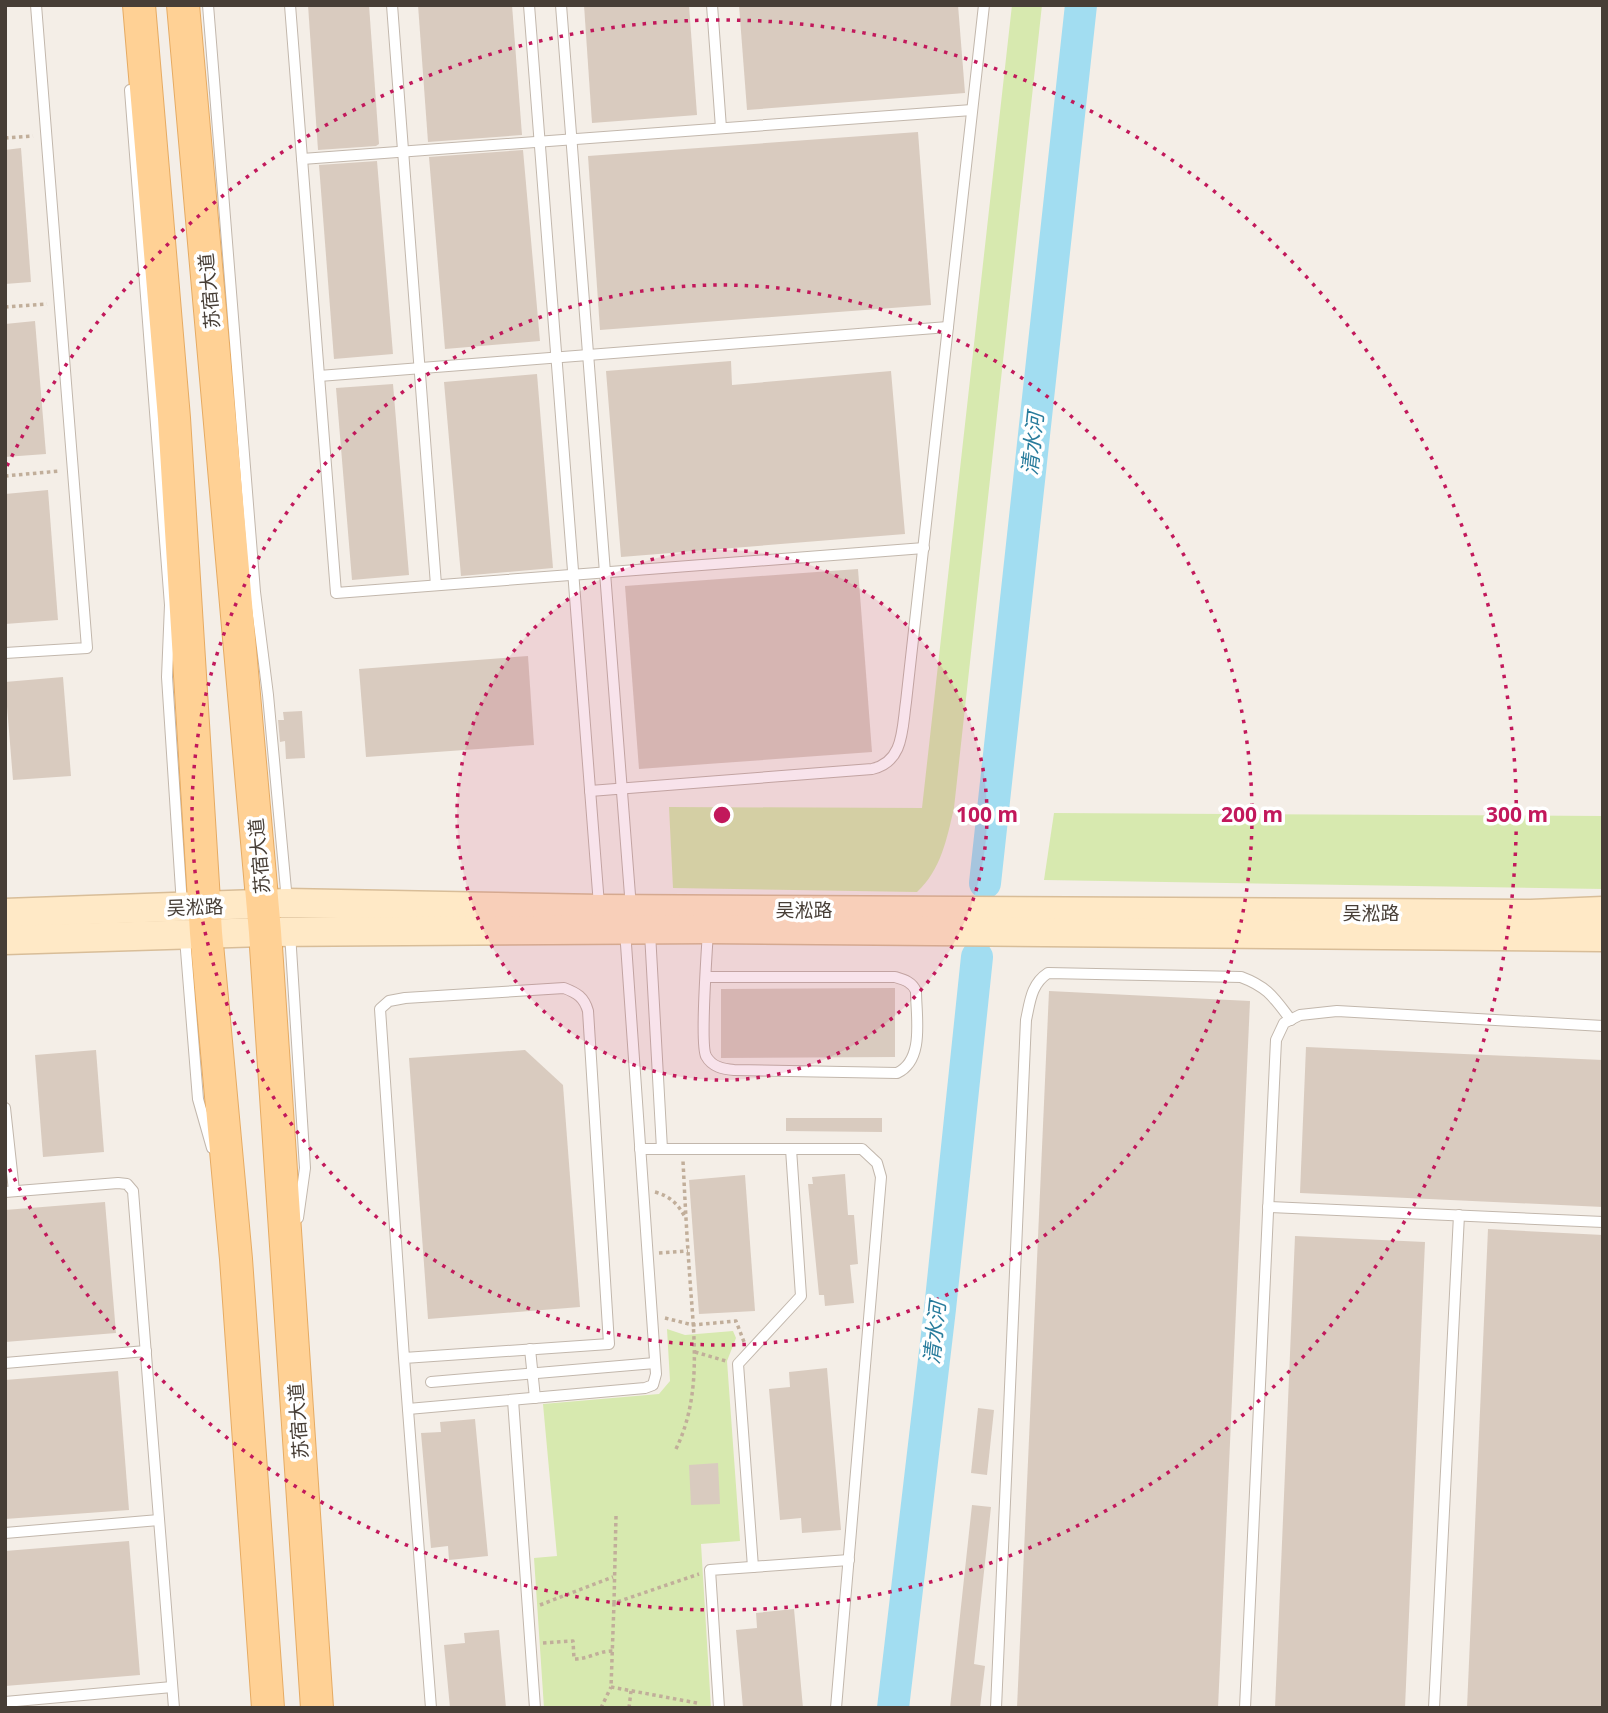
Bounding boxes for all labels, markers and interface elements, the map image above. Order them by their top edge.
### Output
street label: 苏宿大道 [193,252,225,330]
water label: 清水河 [1015,407,1050,477]
text: 100 m [956,800,1018,828]
text: 200 m [1221,800,1283,828]
text: 300 m [1486,800,1548,828]
centre of rings [710,803,734,827]
street label: 苏宿大道 [243,817,275,895]
street label: 吴淞路 [166,893,224,921]
street label: 吴淞路 [775,897,833,923]
street label: 吴淞路 [1342,900,1400,926]
water label: 清水河 [917,1296,952,1366]
street label: 苏宿大道 [282,1382,314,1460]

